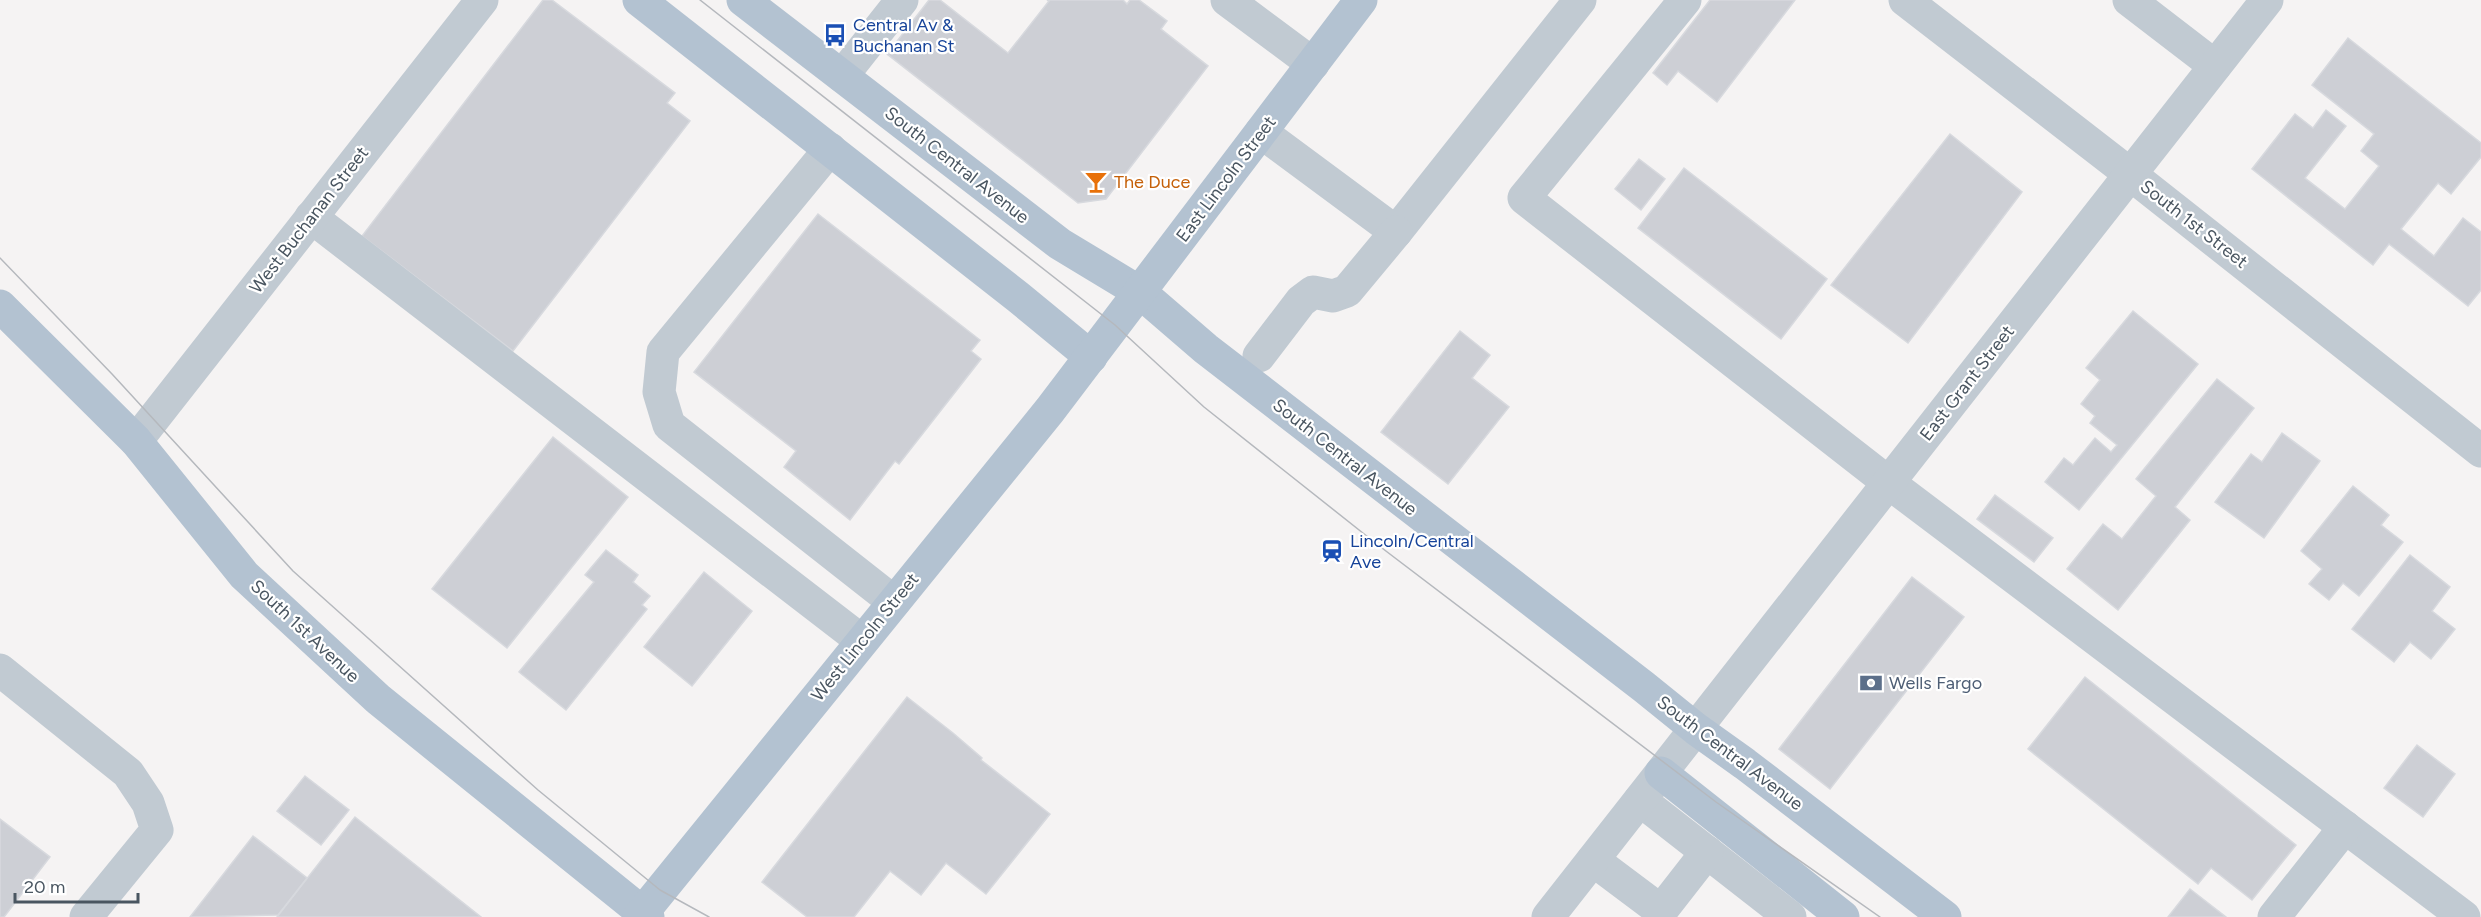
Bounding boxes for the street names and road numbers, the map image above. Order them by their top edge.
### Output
street label: South Central Avenue [880,102,1034,228]
street label: East Lincoln Street [1171,111,1281,246]
street label: West Buchanan Street [245,142,373,298]
street label: South 1st Street [2136,175,2252,273]
street label: East Grant Street [1915,321,2019,445]
street label: South Central Avenue [1268,394,1422,520]
street label: West Lincoln Street [807,568,924,706]
street label: South 1st Avenue [246,575,364,687]
street label: South Central Avenue [1653,691,1807,815]

